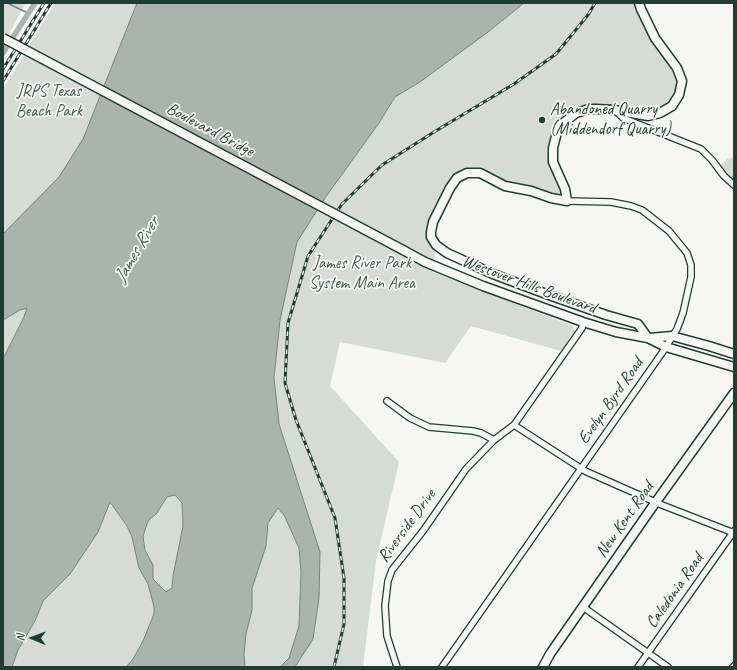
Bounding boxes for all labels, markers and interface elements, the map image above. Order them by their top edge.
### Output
park label: JRPS Texas Beach Park [16,82,82,122]
street label: Boulevard Bridge [163,98,257,162]
place label: Abandoned Quarry (Middendorf Quarry) [550,100,671,140]
marker: Abandoned Quarry (Middendorf Quarry) [537,115,547,125]
water label: James River [110,214,164,286]
street label: Westover Hills Boulevard [459,251,599,319]
park label: James River Park System Main Area [309,254,415,294]
street label: Evelyn Byrd Road [574,354,648,448]
street label: New Kent Road [591,478,659,562]
street label: Riverside Drive [374,485,440,567]
street label: Caledonia Road [642,550,708,632]
north arrow [12,618,52,658]
text: N [13,634,27,641]

